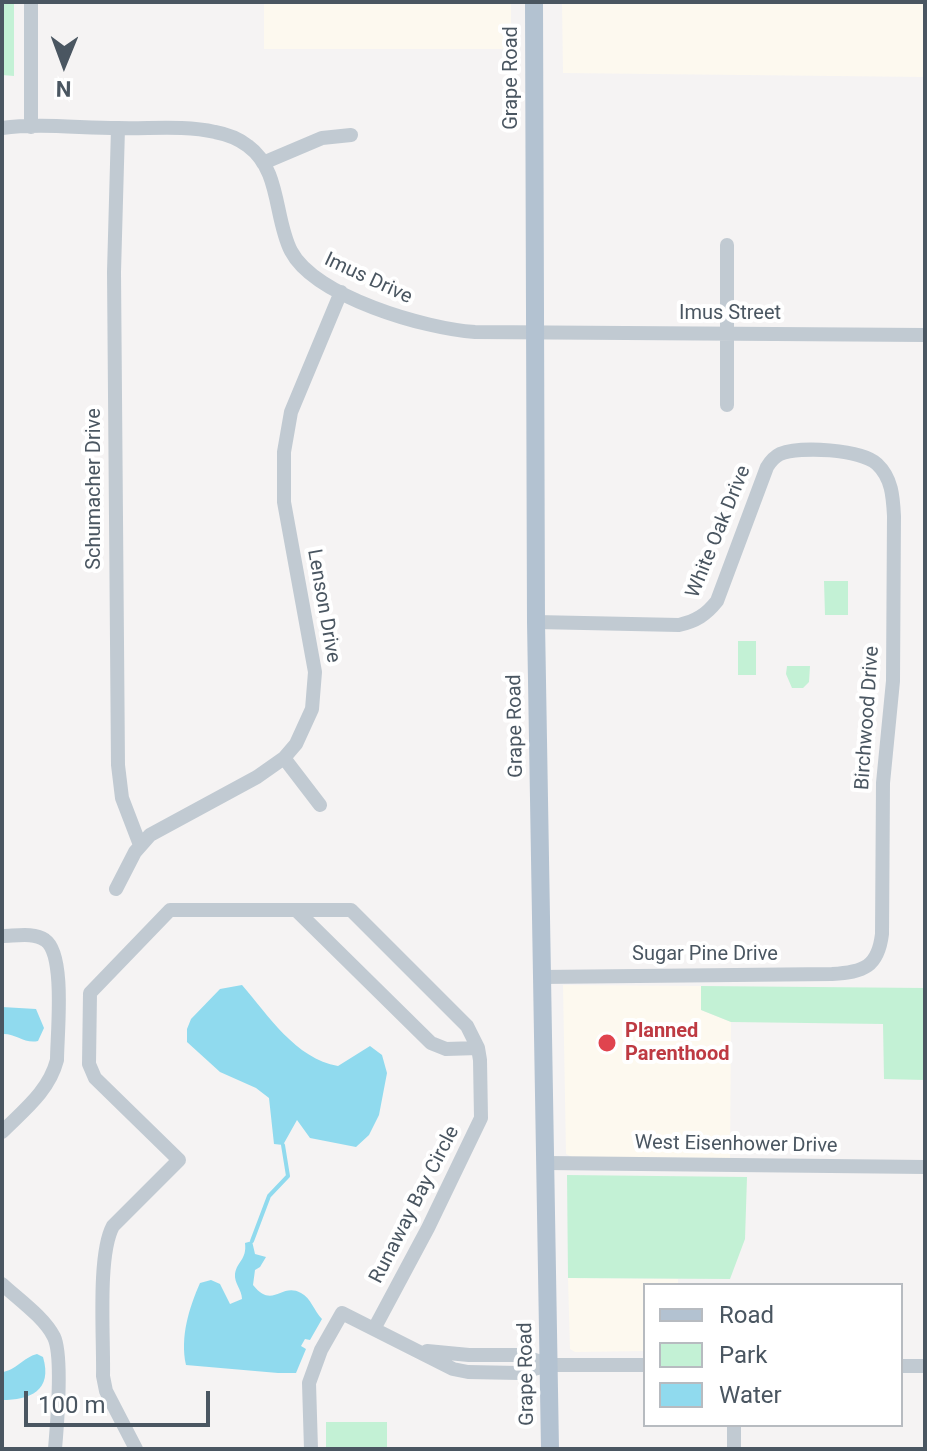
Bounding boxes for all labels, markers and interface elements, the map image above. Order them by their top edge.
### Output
north arrow [24,24,104,104]
street label: Grape Road [500,26,524,130]
text: N [56,76,72,101]
street label: Imus Drive [320,248,416,310]
street label: Imus Street [679,302,781,326]
street label: Schumacher Drive [83,408,107,570]
street label: White Oak Drive [682,462,756,602]
street label: Lenson Drive [301,547,345,665]
street label: Birchwood Drive [851,645,885,791]
street label: Grape Road [503,674,529,778]
street label: Sugar Pine Drive [632,943,778,967]
place label: Planned Parenthood [625,1020,729,1067]
marker: Planned Parenthood [596,1032,618,1054]
street label: Runaway Bay Circle [365,1122,465,1288]
street label: West Eisenhower Drive [634,1131,838,1159]
legend [643,1283,903,1427]
text: Road [719,1301,774,1329]
street label: Grape Road [514,1322,540,1426]
text: Park [719,1341,767,1369]
scale bar [28,1375,214,1425]
text: Water [719,1381,782,1409]
text: 100 m [38,1391,105,1419]

